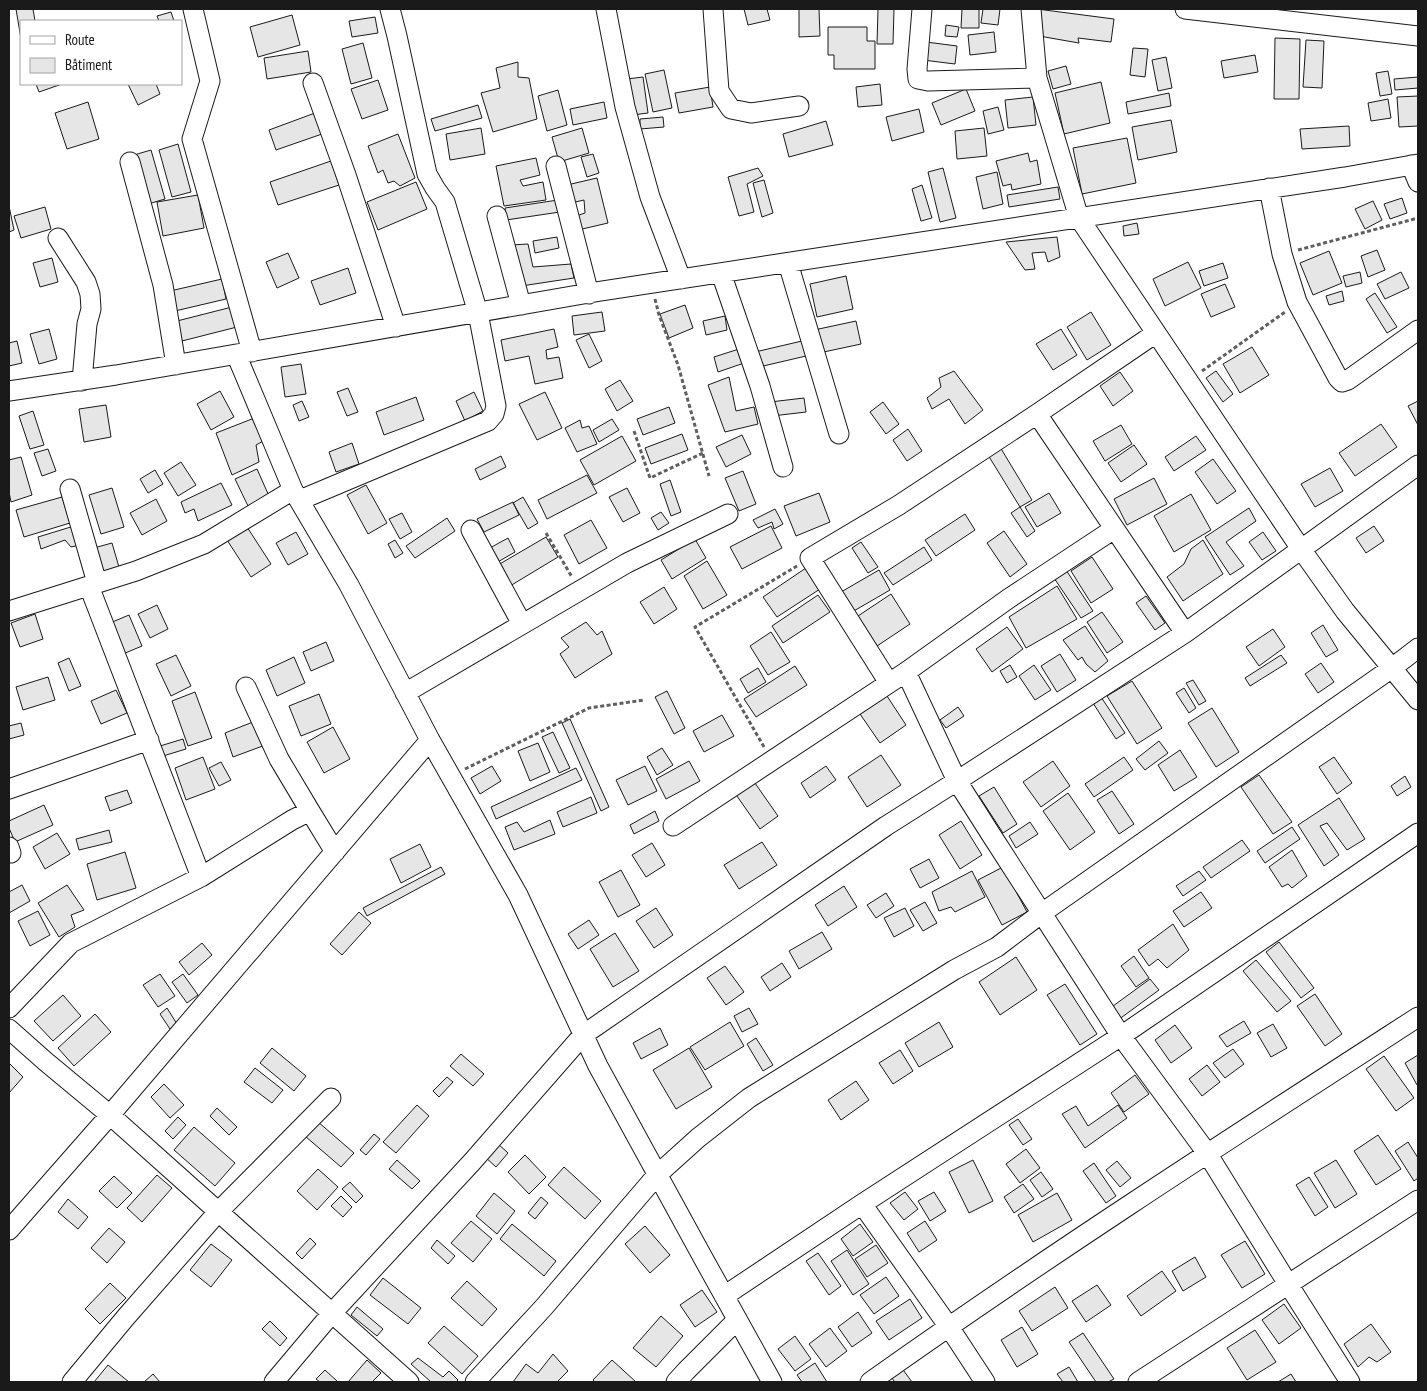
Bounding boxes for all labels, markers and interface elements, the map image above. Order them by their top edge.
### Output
legend [20,20,182,85]
text: Route [65,30,95,49]
text: Bâtiment [65,55,112,74]

